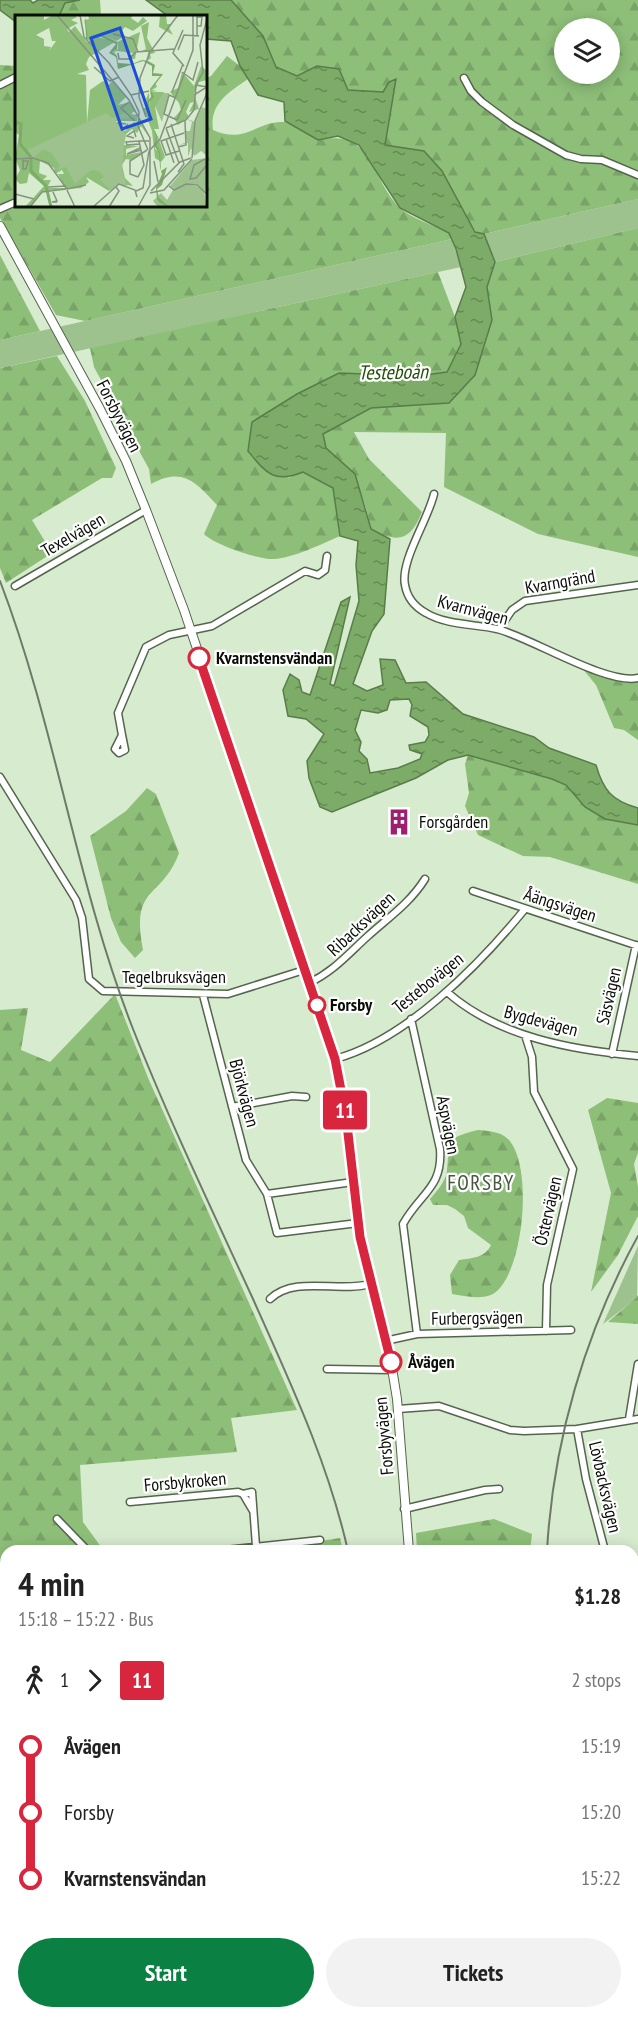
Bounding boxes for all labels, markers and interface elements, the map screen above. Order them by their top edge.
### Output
inset map [15,15,207,207]
map controls [554,18,620,84]
button: layers [554,18,620,84]
water label: Testeboån [358,358,429,386]
street label: Forsbyvägen [91,376,147,456]
street label: Texelvägen [37,507,109,562]
street label: Kvarngränd [523,564,597,599]
street label: Kvarnvägen [435,589,511,630]
place label: Kvarnstensvändan [216,646,332,669]
marker: Kvarnstensvändan [188,647,210,669]
building icon: Forsgården [384,807,414,837]
place label: Forsgården [419,810,488,833]
street label: Åängsvägen [521,882,599,927]
street label: Ribacksvägen [322,886,399,961]
street label: Testebovägen [388,947,468,1018]
street label: Tegelbruksvägen [122,965,226,988]
street label: Säsvägen [591,965,626,1027]
place label: Forsby [330,993,373,1016]
marker: Forsby [308,996,326,1014]
street label: Bygdevägen [502,1000,580,1041]
street label: Björkvägen [224,1056,265,1129]
line badge: 11 [318,1090,372,1130]
street label: Aspvägen [432,1093,465,1156]
text: 11 [335,1097,355,1124]
district label: FORSBY [447,1169,515,1196]
street label: Östervägen [528,1174,567,1248]
street label: Furbergsvägen [431,1305,523,1330]
place label: Åvägen [407,1350,455,1373]
marker: Åvägen [380,1351,402,1373]
street label: Forsbyvägen [369,1396,398,1476]
street label: Lövbacksvägen [584,1439,627,1535]
street label: Forsbykroken [143,1466,227,1497]
text: 4 min [18,1562,85,1605]
text: $1.28 [574,1582,621,1610]
text: 15:18 – 15:22 · Bus [18,1606,153,1632]
icon: walk [18,1664,51,1697]
icon: forward [78,1664,111,1697]
text: 1 [60,1667,69,1693]
text: 11 [132,1667,152,1694]
text: 2 stops [572,1667,621,1693]
text: Åvägen [64,1732,121,1760]
text: 15:19 [581,1733,621,1759]
text: Forsby [64,1798,114,1826]
text: 15:20 [581,1799,621,1825]
text: Kvarnstensvändan [64,1864,206,1892]
text: 15:22 [581,1865,621,1891]
button: Start [18,1938,314,2007]
button: Tickets [326,1938,621,2007]

